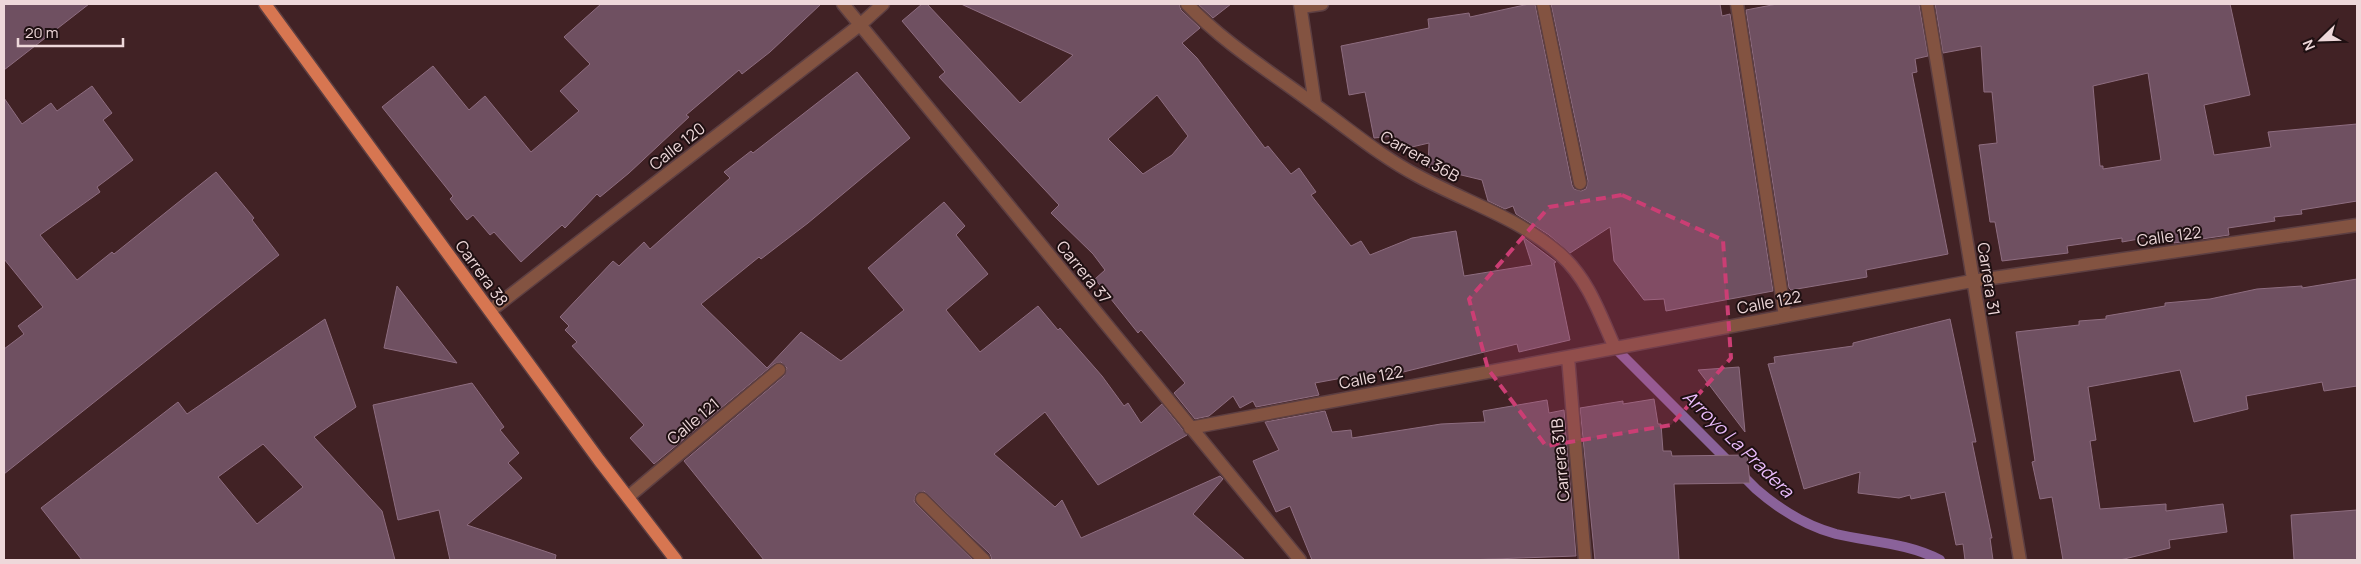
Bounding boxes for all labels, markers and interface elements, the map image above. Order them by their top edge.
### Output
scale bar [18,15,122,47]
north arrow [2296,15,2346,65]
text: 20 m [25,22,58,43]
text: N [2298,37,2319,54]
street label: Calle 120 [644,117,710,175]
street label: Carrera 36B [1377,125,1464,187]
street label: Calle 122 [2135,221,2203,251]
street label: Carrera 38 [451,235,513,311]
street label: Carrera 37 [1052,236,1116,308]
street label: Carrera 31 [1972,241,2006,317]
street label: Calle 122 [1735,285,1803,319]
street label: Calle 122 [1337,360,1405,394]
water label: Arroyo La Pradera [1678,384,1800,503]
street label: Calle 121 [662,393,724,449]
street label: Carrera 31B [1545,417,1575,503]

